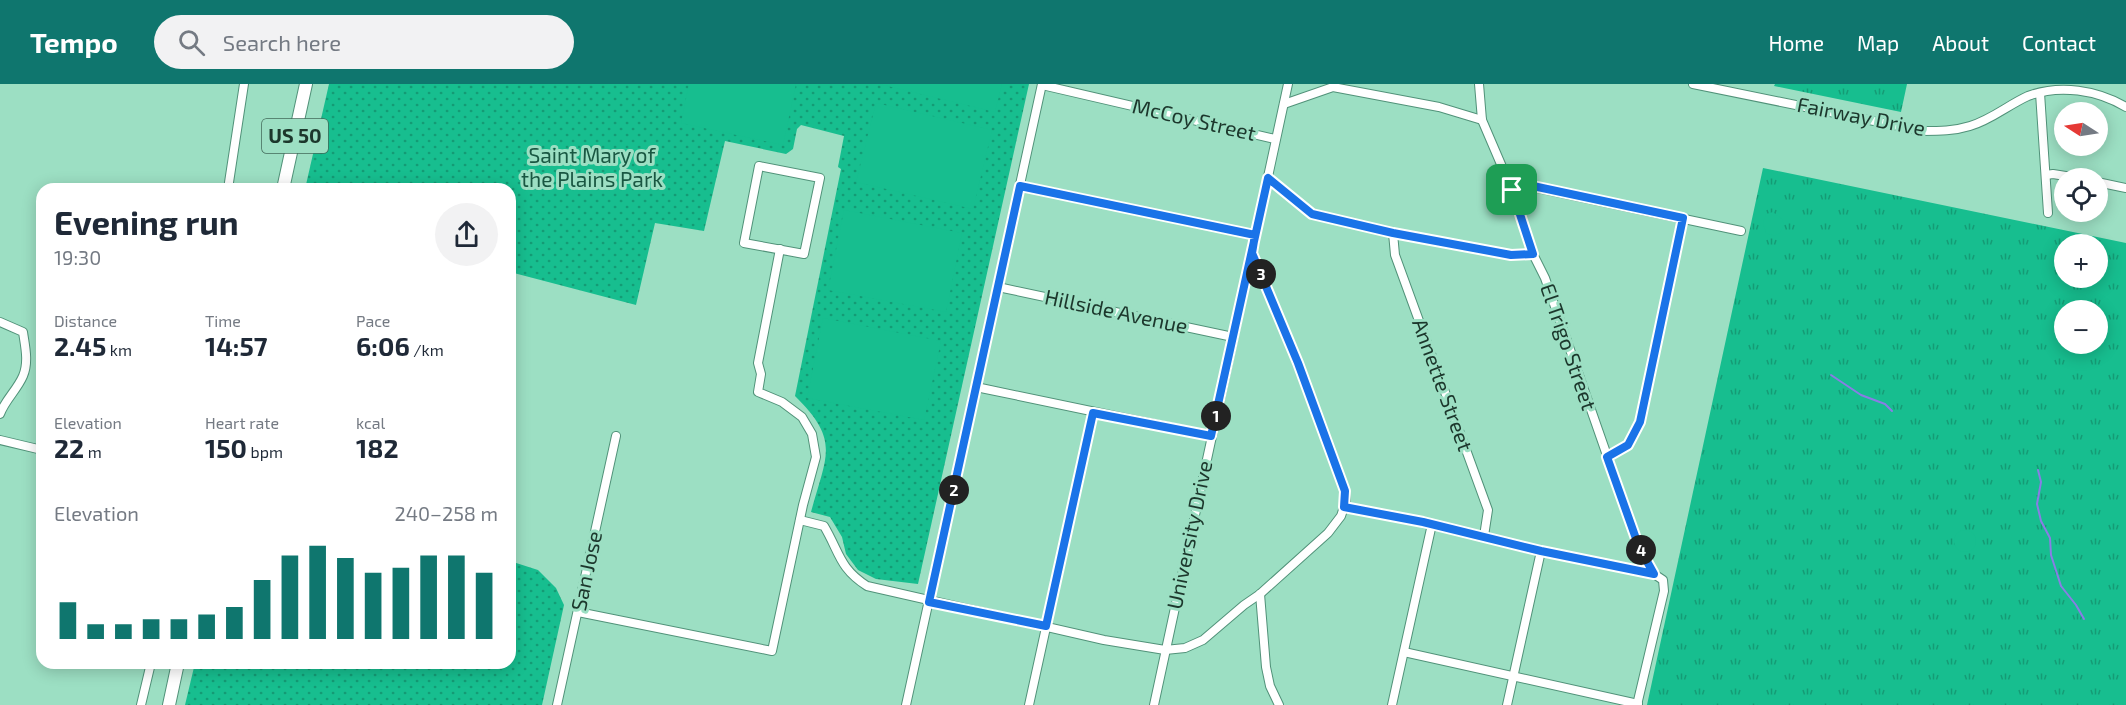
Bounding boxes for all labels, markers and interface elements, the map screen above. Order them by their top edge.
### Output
search box [154,15,574,69]
text: Tempo [30,25,118,59]
icon: search [175,26,208,59]
text: Search here [223,29,341,55]
text: Home [1768,30,1824,55]
text: Map [1857,30,1899,55]
text: About [1932,30,1989,55]
text: Contact [2022,30,2096,55]
street label: Fairway Drive [1795,91,1927,140]
street label: McCoy Street [1130,92,1259,145]
north arrow [2054,102,2108,156]
map controls [2054,102,2108,354]
road number: US 50 [262,119,328,153]
park label: Saint Mary of the Plains Park [521,142,663,191]
pin [1486,164,1537,215]
button: locate [2054,168,2108,222]
icon: arrive [1495,173,1528,206]
text: Evening run [54,202,239,242]
button: share [435,203,498,266]
button: + [2054,234,2108,288]
text: 19:30 [54,245,101,269]
pin: 3 [1246,259,1276,289]
text: 3 [1256,264,1266,283]
street label: El Trigo Street [1536,280,1603,413]
street label: Hillside Avenue [1043,283,1190,338]
button: − [2054,300,2108,354]
text: Distance [54,311,117,330]
text: Time [205,311,241,330]
text: Pace [356,311,390,330]
street label: Annette Street [1408,315,1479,454]
text: 2.45 [54,330,106,361]
text: 14:57 [205,330,268,361]
text: 6:06 [356,330,410,361]
text: km [106,340,132,359]
text: /km [410,340,444,359]
pin: 1 [1201,401,1231,431]
text: 1 [1213,406,1219,425]
text: Elevation [54,413,122,432]
text: Heart rate [205,413,279,432]
text: kcal [356,413,385,432]
text: 22 [54,432,84,463]
text: 150 [205,432,247,463]
text: 182 [356,432,399,463]
text: m [84,442,102,461]
text: bpm [247,442,283,461]
street label: University Drive [1161,458,1216,611]
pin: 2 [939,475,969,505]
text: 2 [949,480,959,499]
text: Elevation [54,501,139,525]
text: 240–258 m [394,501,498,525]
street label: San Jose [565,529,606,613]
pin: 4 [1626,535,1656,565]
text: 4 [1636,540,1646,559]

